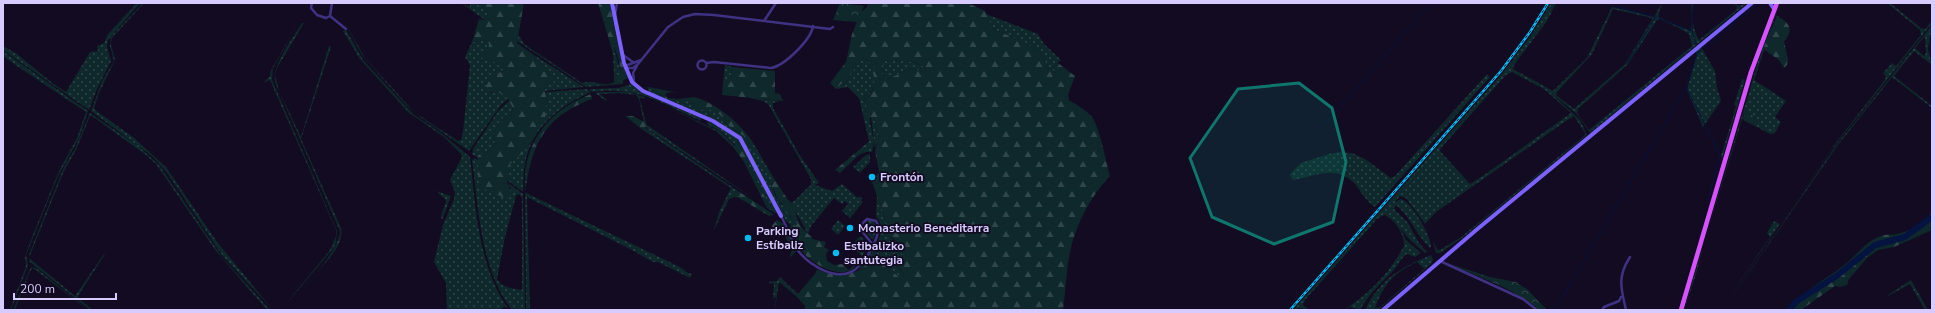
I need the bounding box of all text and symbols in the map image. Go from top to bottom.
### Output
place label: Frontón [880,169,924,185]
marker: Frontón [867,172,877,182]
place label: Monasterio Beneditarra [858,220,989,236]
place label: Parking Estíbaliz [756,223,804,253]
marker: Monasterio Beneditarra [845,223,855,233]
marker: Parking Estíbaliz [743,233,753,243]
place label: Estibalizko santutegia [844,238,904,268]
marker: Estibalizko santutegia [831,248,841,258]
scale bar [14,275,116,301]
text: 200 m [20,281,55,297]

